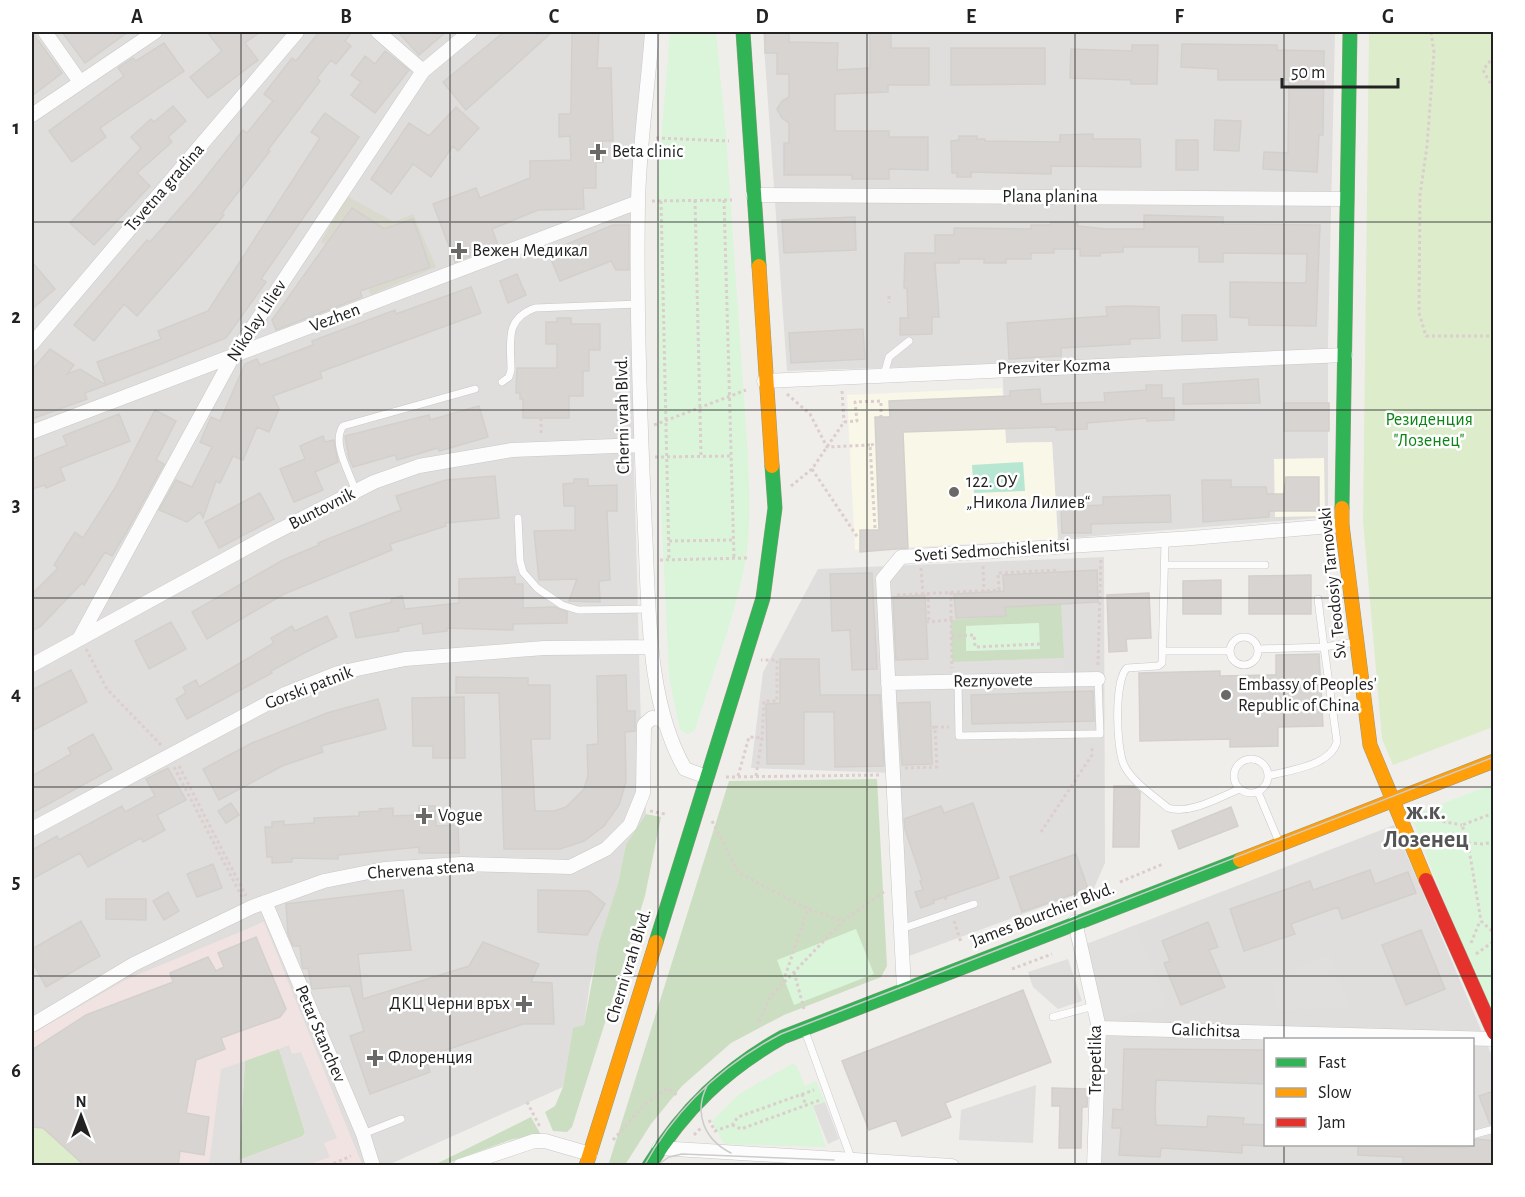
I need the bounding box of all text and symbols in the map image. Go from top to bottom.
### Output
text: A [131,7,143,27]
text: B [340,7,352,27]
text: C [549,7,560,27]
text: D [755,7,769,27]
text: E [966,7,976,27]
text: F [1174,7,1184,27]
text: G [1382,7,1394,27]
scale bar [1282,51,1398,89]
text: 50 m [1291,64,1325,82]
text: 1 [12,118,20,138]
street label: Tsvetna gradina [122,140,208,236]
marker: Beta clinic [589,143,607,161]
place label: Beta clinic [612,143,683,161]
street label: Plana planina [1002,188,1098,206]
marker: Вежен Медикал [450,242,468,260]
place label: Вежен Медикал [472,242,588,260]
street label: Nikolay Liliev [224,277,290,365]
street label: Vezhen [307,300,363,336]
text: 2 [11,307,21,327]
street label: Cherni vrah Blvd. [613,356,633,474]
street label: Prezviter Kozma [997,356,1111,378]
park label: Резиденция "Лозенец" [1385,411,1473,450]
place label: 122. ОУ „Никола Лилиев“ [966,473,1090,512]
street label: Buntovnik [286,484,359,533]
marker: 122. ОУ „Никола Лилиев“ [947,485,961,499]
text: 3 [12,495,20,515]
street label: Sv. Teodosiy Tarnovski [1316,506,1350,660]
street label: Sveti Sedmochislenitsi [913,537,1071,565]
street label: Gorski patnik [263,663,356,713]
street label: Reznyovete [953,671,1033,691]
place label: Embassy of Peoples' Republic of China [1238,676,1377,715]
text: 4 [11,684,21,704]
marker: Embassy of Peoples' Republic of China [1219,688,1233,702]
district label: ж.к. Лозенец [1383,800,1469,852]
marker: Vogue [415,807,433,825]
place label: Vogue [438,807,482,825]
street label: Chervena stena [367,857,475,883]
text: 5 [12,872,20,892]
street label: James Bourchier Blvd. [969,879,1117,951]
street label: Cherni vrah Blvd. [603,907,655,1025]
street label: Petar Stanchev [292,983,349,1085]
place label: ДКЦ Черни връх [389,995,510,1013]
marker: ДКЦ Черни връх [515,995,533,1013]
street label: Galichitsa [1171,1021,1241,1041]
street label: Trepetlika [1087,1025,1105,1095]
legend [1264,1038,1474,1146]
marker: Флоренция [366,1049,384,1067]
place label: Флоренция [388,1049,473,1067]
text: Fast [1318,1054,1346,1072]
text: 6 [11,1061,21,1081]
text: Slow [1318,1084,1351,1102]
north arrow [51,1086,111,1146]
text: N [75,1094,87,1110]
text: Jam [1318,1114,1346,1132]

